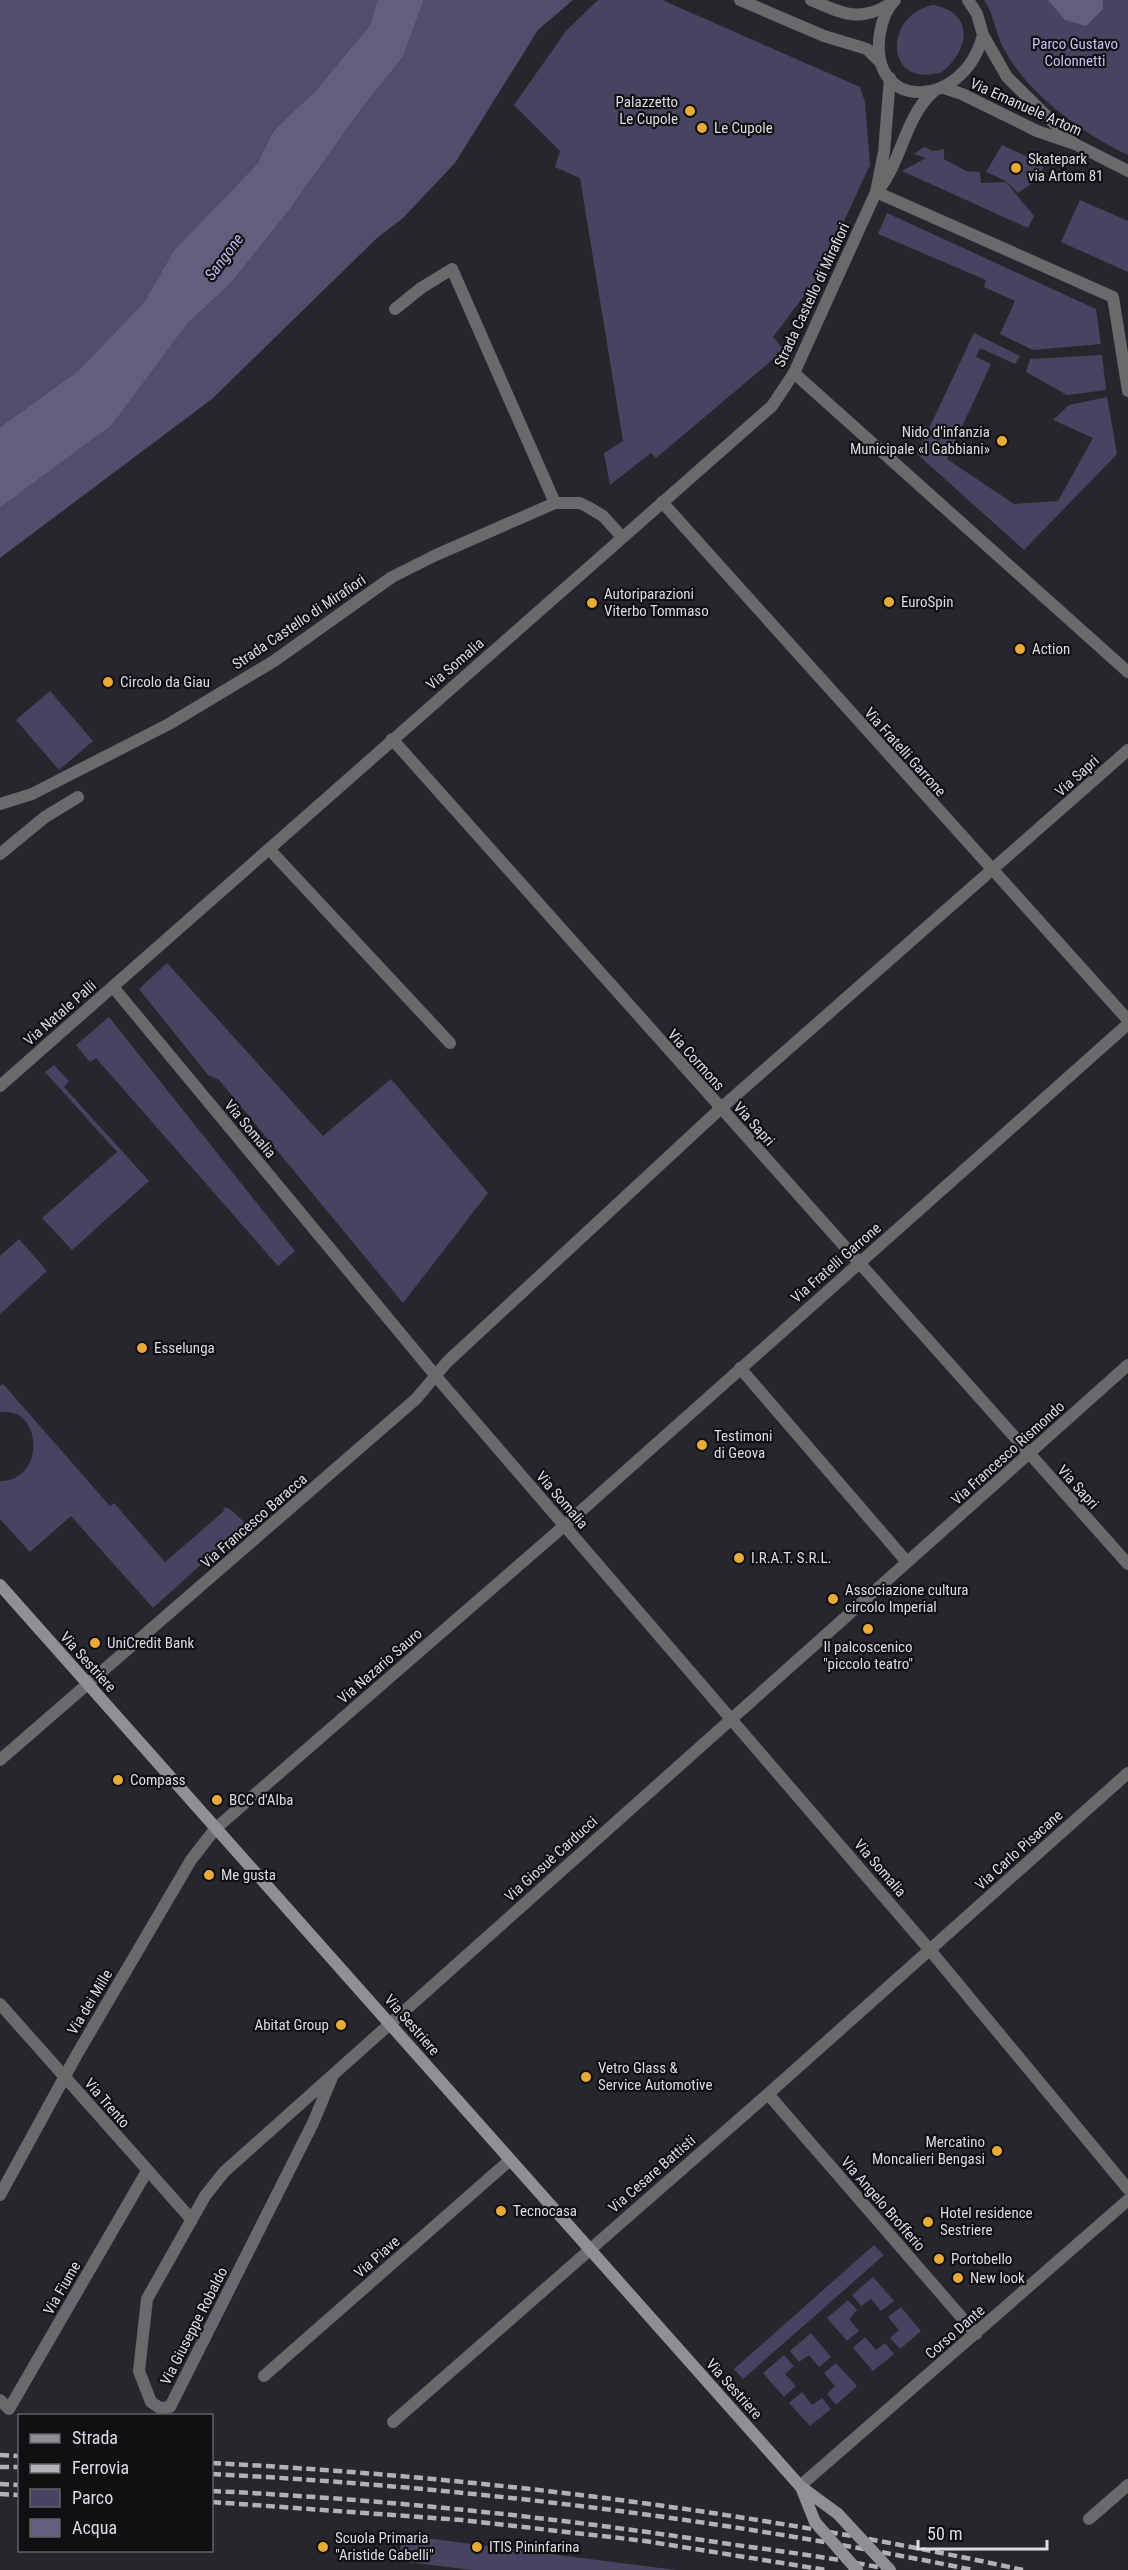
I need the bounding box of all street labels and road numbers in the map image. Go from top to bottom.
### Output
street label: Via Emanuele Artom [967,74,1085,140]
street label: Strada Castello di Mirafiori [771,220,853,370]
street label: Strada Castello di Mirafiori [229,571,369,673]
street label: Via Somalia [423,634,487,694]
street label: Via Fratelli Garrone [860,704,950,800]
street label: Via Sapri [1051,752,1103,800]
street label: Via Natale Palli [20,977,100,1049]
street label: Via Cormons [664,1026,728,1094]
street label: Via Somalia [220,1096,280,1162]
street label: Via Sapri [730,1098,778,1150]
street label: Via Fratelli Garrone [787,1219,885,1307]
street label: Via Francesco Rismondo [948,1397,1068,1509]
street label: Via Sapri [1054,1461,1102,1513]
street label: Via Somalia [532,1468,592,1532]
street label: Via Francesco Baracca [197,1470,311,1572]
street label: Via Nazario Sauro [334,1624,426,1708]
street label: Via Sestriere [56,1628,120,1696]
street label: Via Carlo Pisacane [972,1806,1066,1894]
street label: Via Giosuè Carducci [501,1812,601,1906]
street label: Via Somalia [850,1836,910,1900]
street label: Via dei Mille [64,1966,116,2038]
street label: Via Sestriere [381,1991,443,2059]
street label: Via Trento [81,2074,133,2132]
street label: Via Cesare Battisti [605,2131,699,2217]
street label: Via Angelo Brofferio [837,2153,929,2255]
street label: Via Piave [350,2232,404,2282]
street label: Via Fiume [40,2258,84,2318]
street label: Via Giuseppe Robaldo [157,2264,231,2388]
street label: Corso Dante [922,2301,988,2363]
street label: Via Sestriere [702,2355,766,2423]

